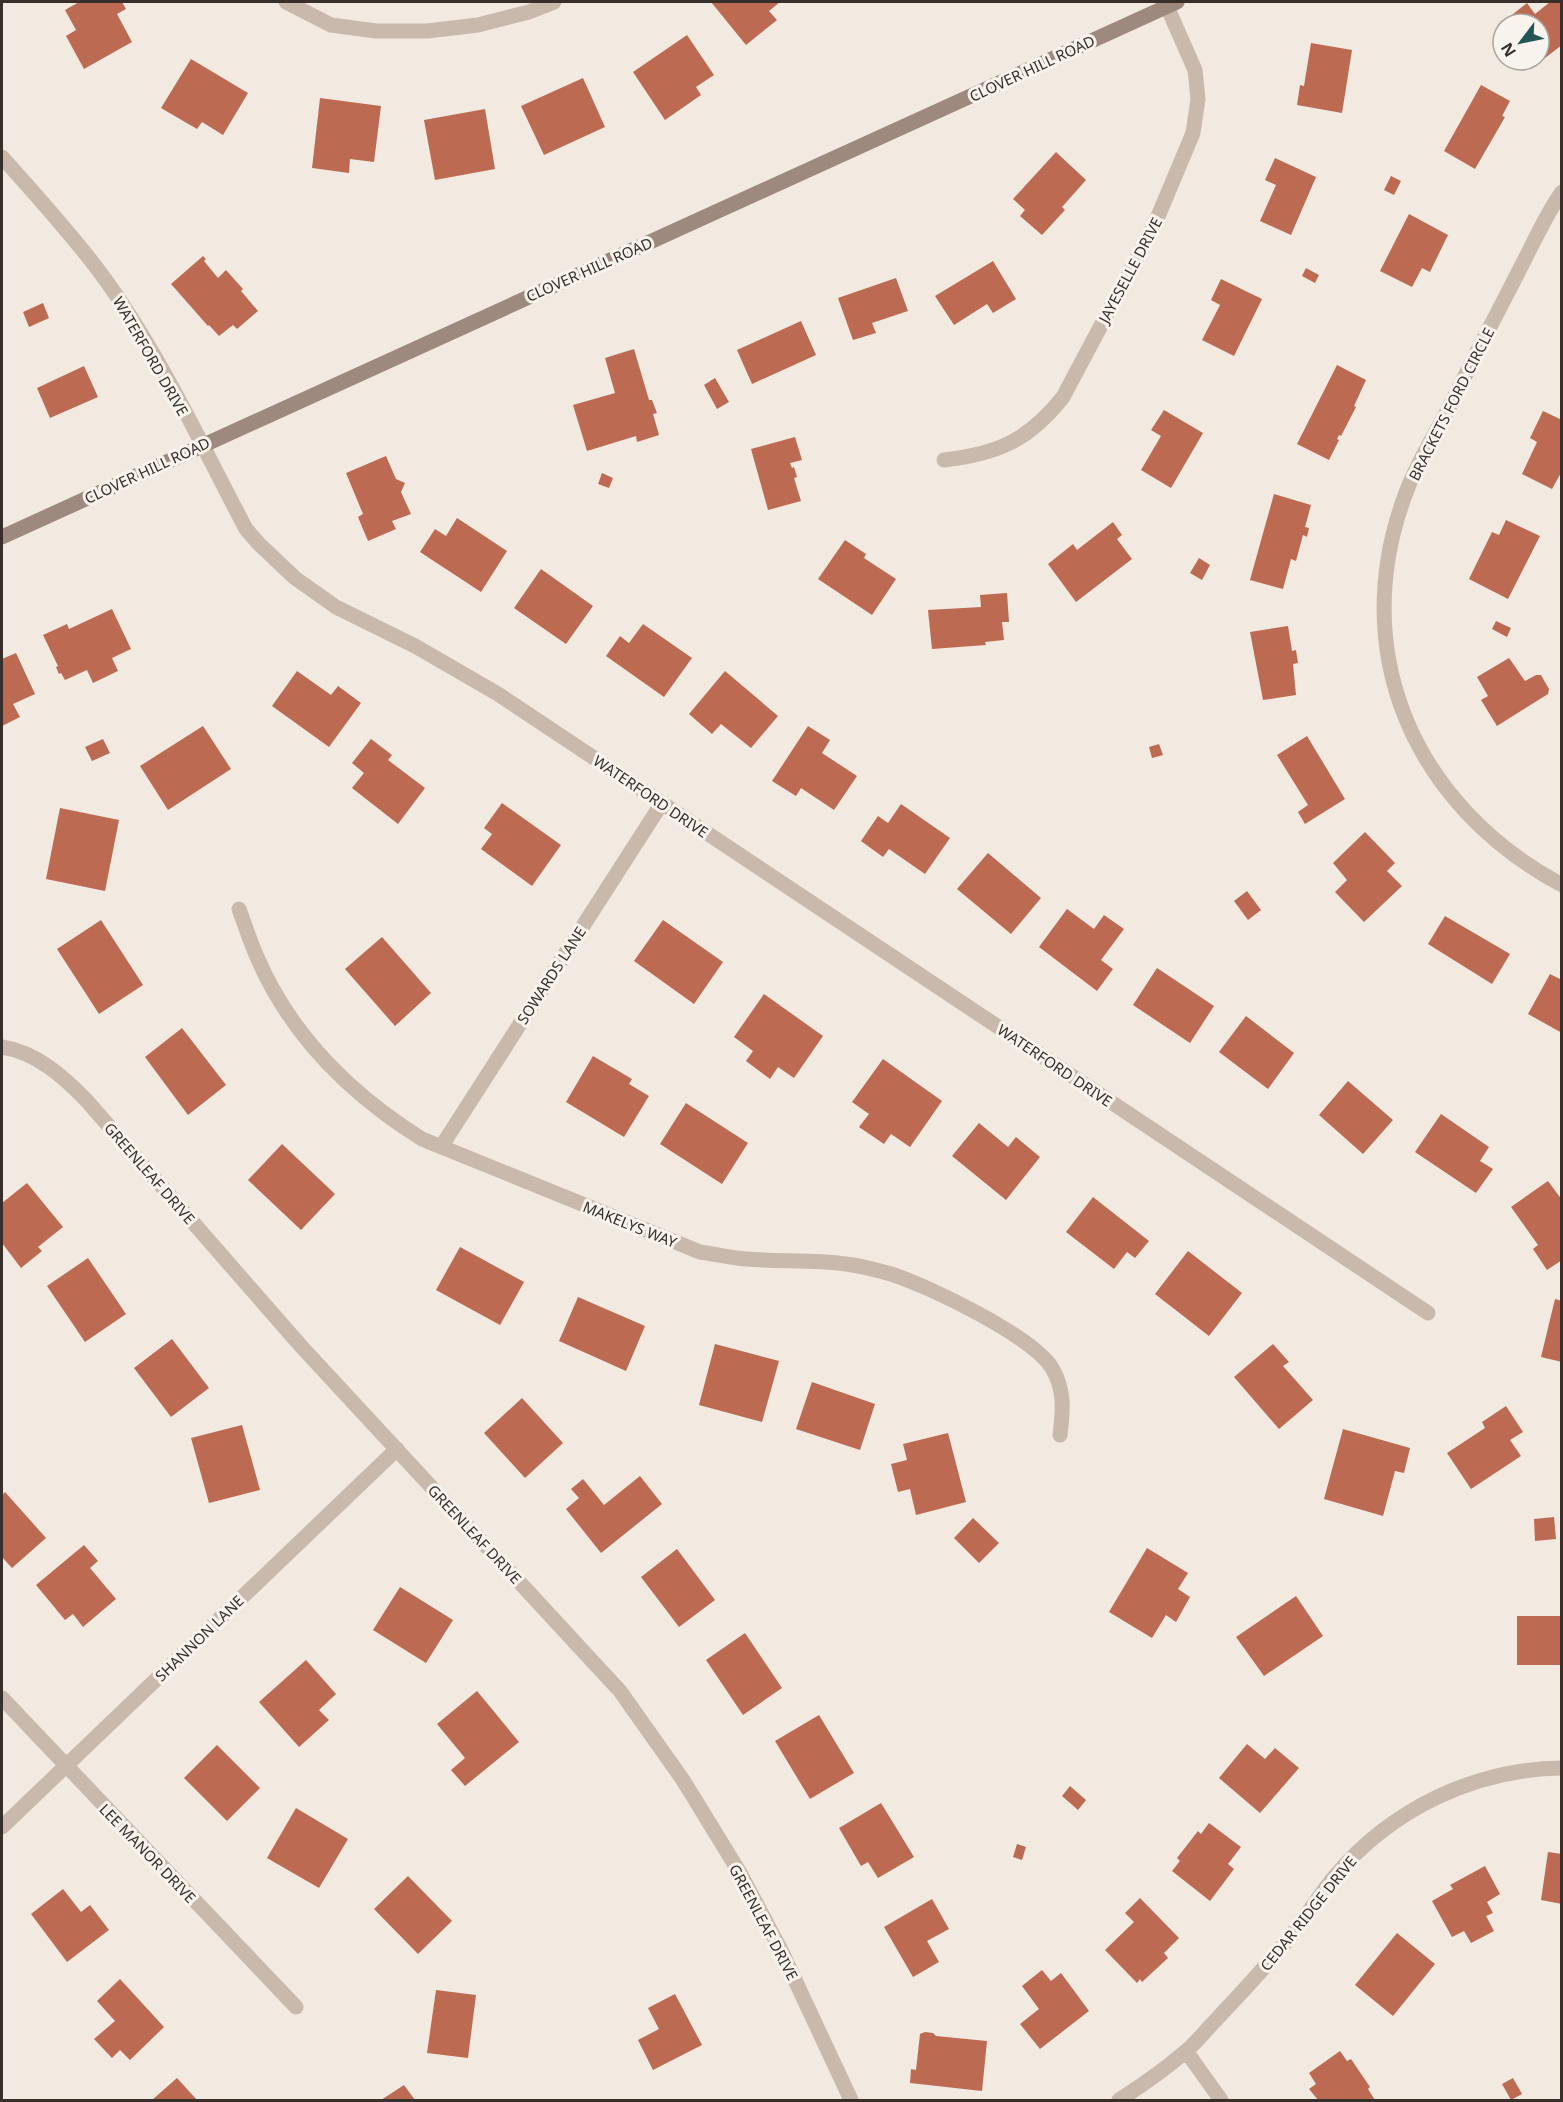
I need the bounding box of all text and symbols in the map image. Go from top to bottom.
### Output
north arrow [1491,12,1551,72]
street label: CLOVER HILL ROAD [966,30,1098,106]
text: N [1496,39,1521,61]
street label: JAYESELLE DRIVE [1093,214,1166,328]
street label: CLOVER HILL ROAD [523,232,655,306]
street label: WATERFORD DRIVE [109,293,193,419]
street label: BRACKETS FORD CIRCLE [1404,324,1498,484]
street label: CLOVER HILL ROAD [81,432,213,508]
street label: WATERFORD DRIVE [590,750,712,842]
street label: SOWARDS LANE [512,922,590,1028]
street label: WATERFORD DRIVE [994,1019,1116,1111]
street label: GREENLEAF DRIVE [100,1118,200,1228]
street label: MAKELYS WAY [580,1196,680,1252]
street label: GREENLEAF DRIVE [424,1480,526,1588]
street label: SHANNON LANE [150,1591,248,1685]
street label: LEE MANOR DRIVE [95,1799,201,1907]
street label: CEDAR RIDGE DRIVE [1255,1851,1361,1975]
street label: GREENLEAF DRIVE [725,1861,803,1983]

